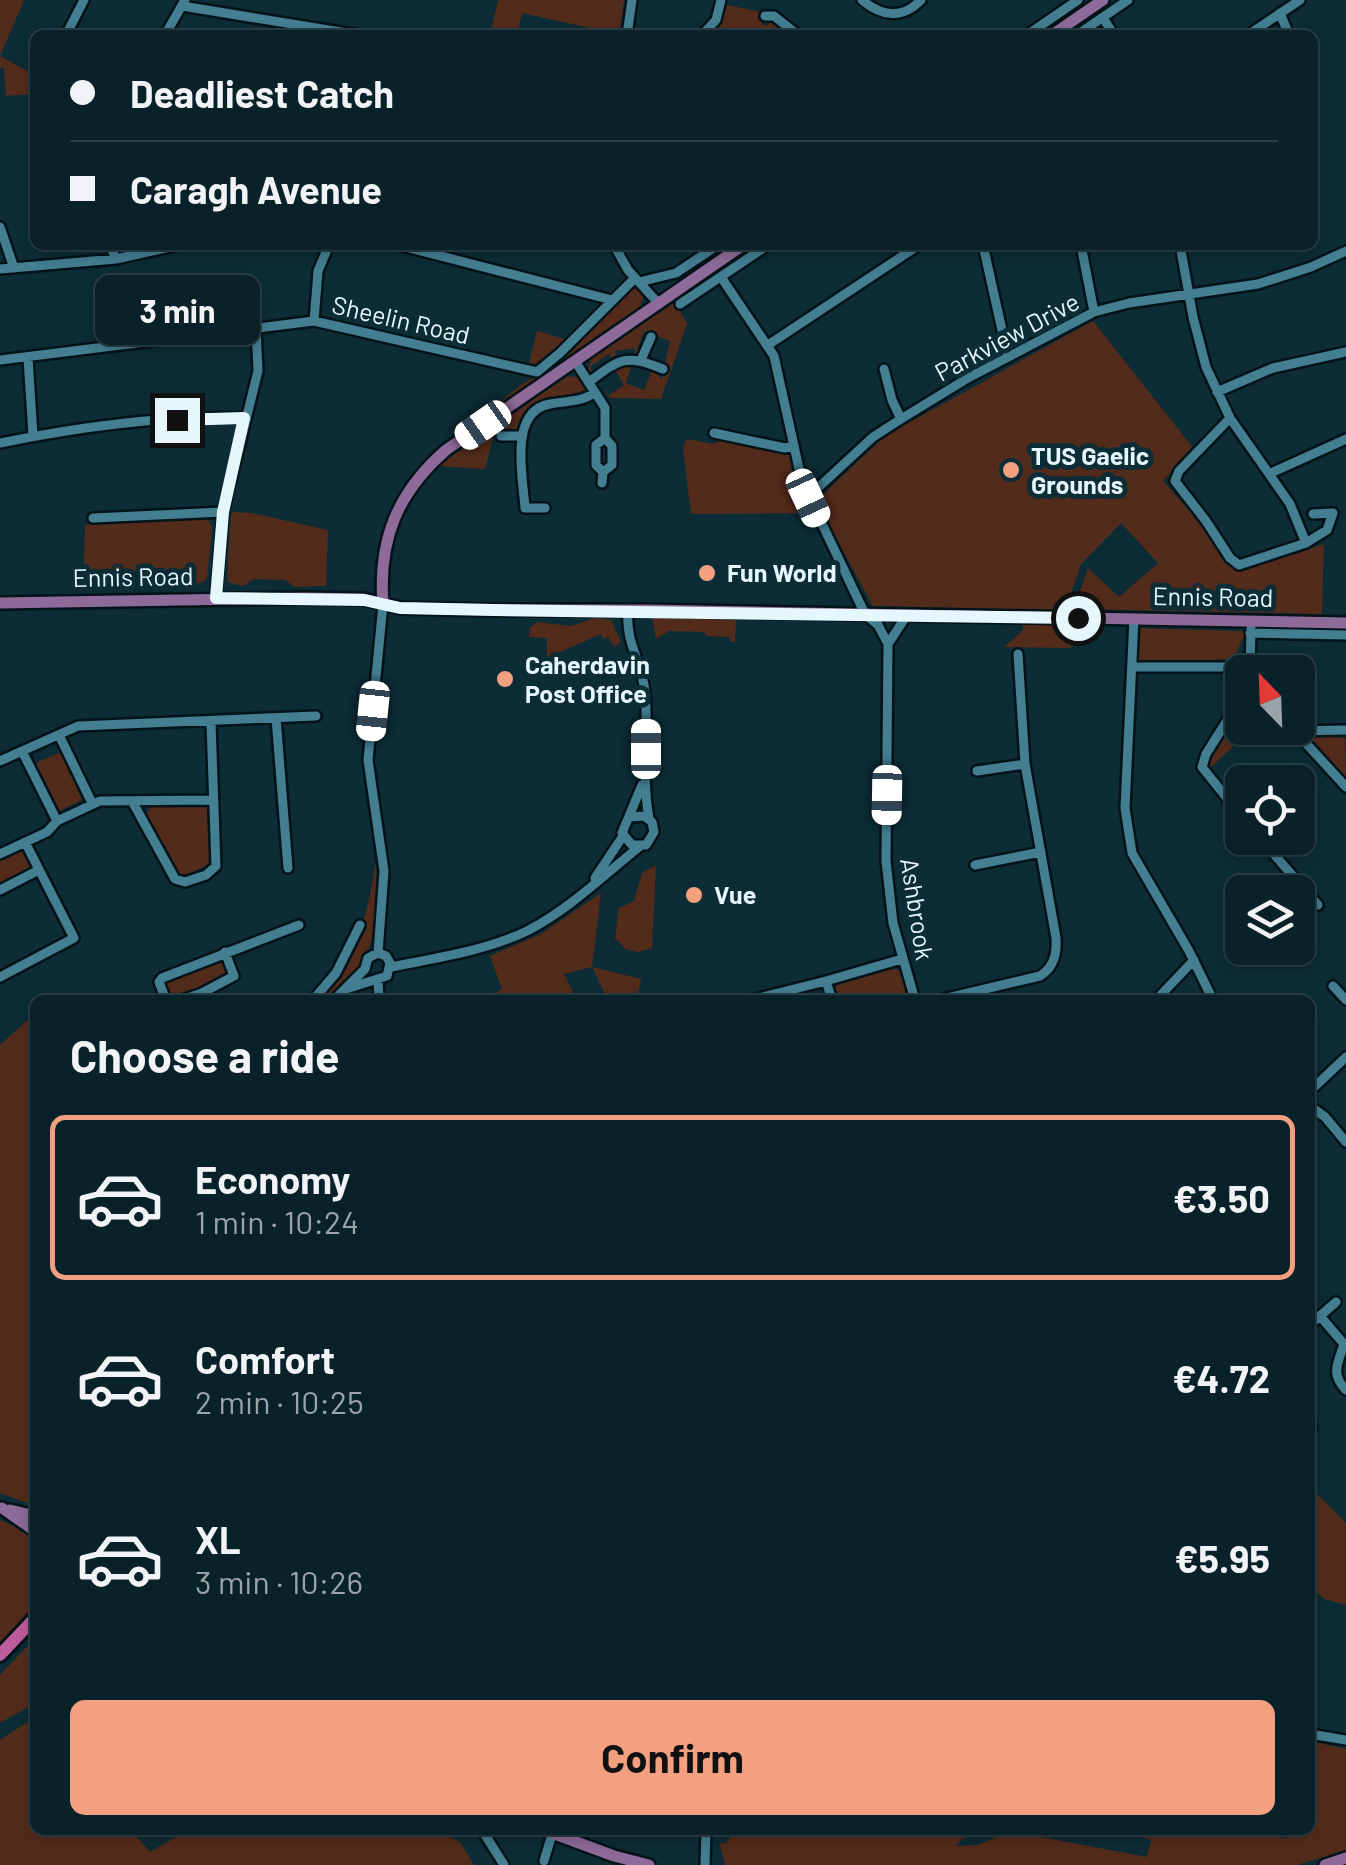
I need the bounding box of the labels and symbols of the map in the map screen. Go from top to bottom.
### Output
callout: 3 min [94,275,260,345]
street label: Parkview Drive [929,286,1084,387]
street label: Sheelin Road [329,289,473,349]
car [450,396,516,454]
route end [155,398,200,443]
place label: TUS Gaelic Grounds [1031,440,1149,499]
marker: TUS Gaelic Grounds [1000,459,1022,481]
car [782,464,834,532]
place label: Fun World [727,557,837,587]
street label: Ennis Road [72,560,194,592]
marker: Fun World [696,562,718,584]
street label: Ennis Road [1152,580,1274,612]
route start [1056,596,1101,641]
place label: Caherdavin Post Office [525,649,650,708]
north arrow [1225,655,1315,745]
marker: Caherdavin Post Office [494,668,516,690]
car [355,680,391,742]
car [631,719,661,779]
car [871,765,903,825]
street label: Ashbrook [895,856,941,962]
place label: Vue [714,879,756,909]
marker: Vue [683,884,705,906]

